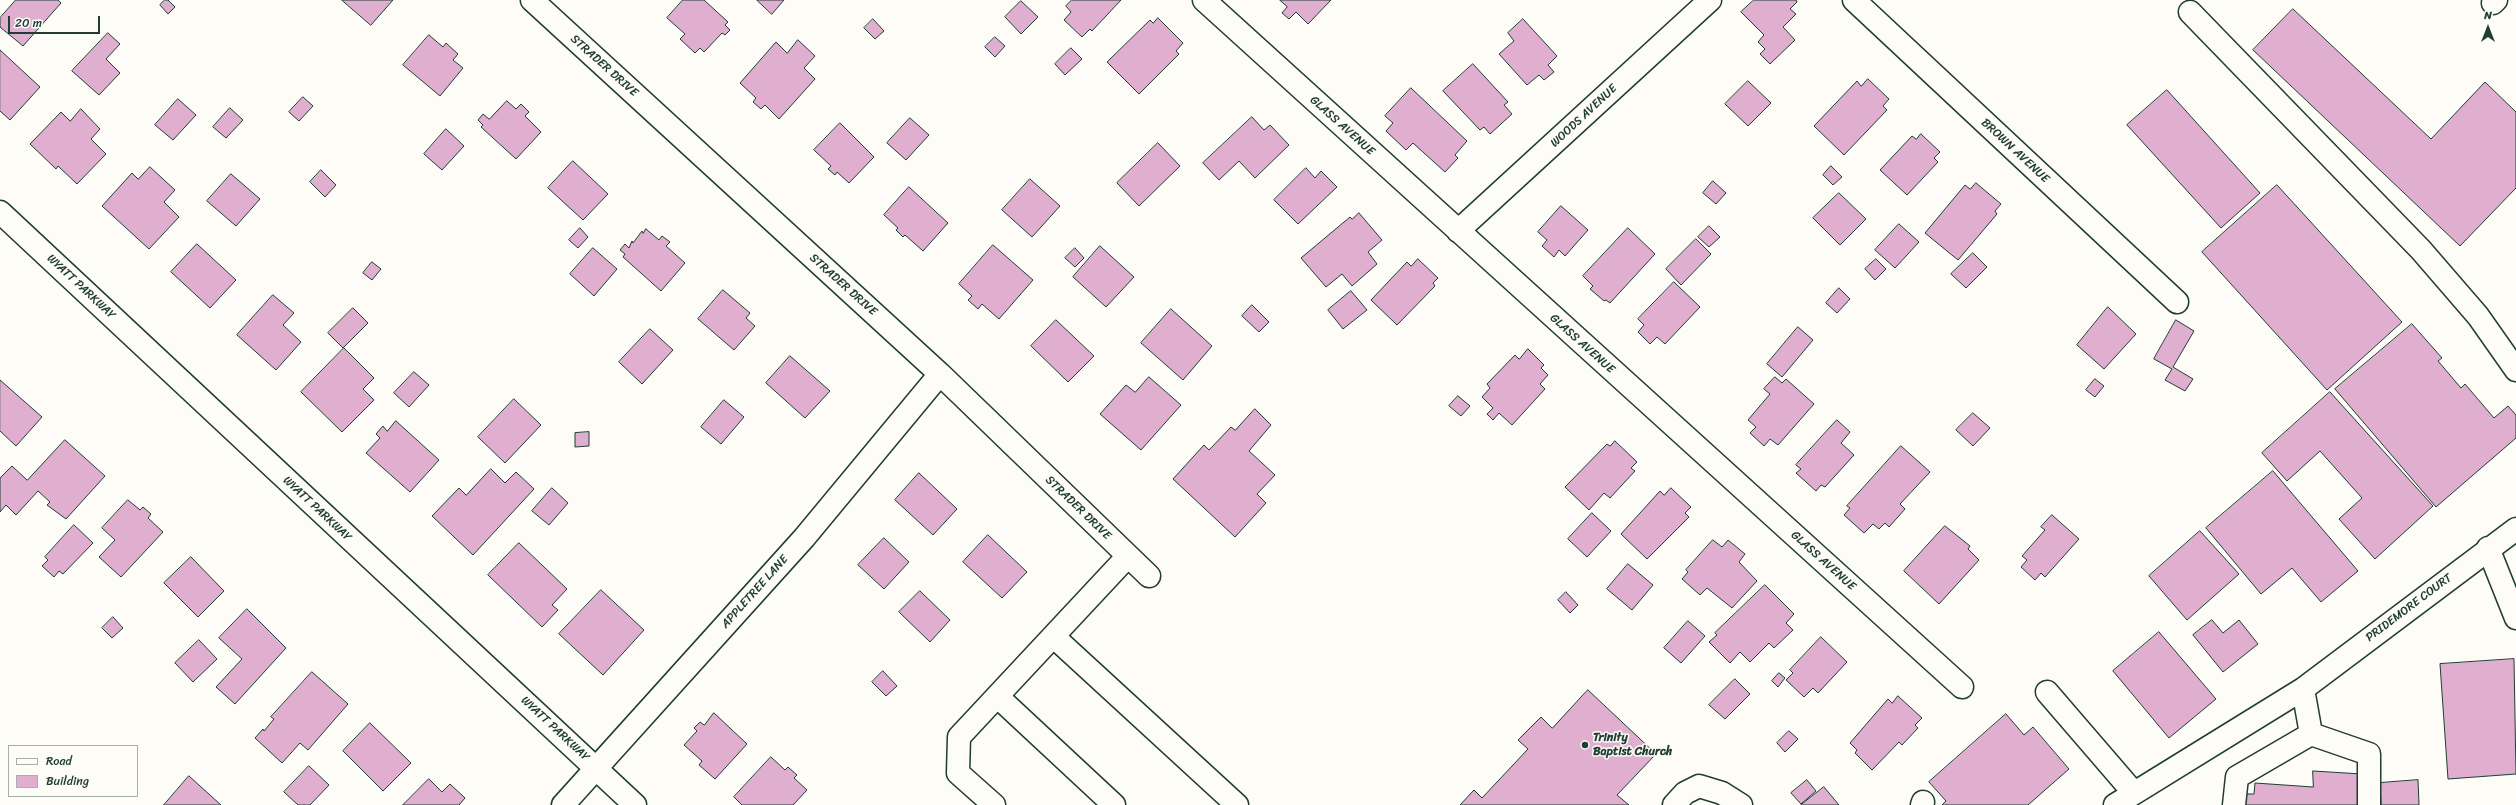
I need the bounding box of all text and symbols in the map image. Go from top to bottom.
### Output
text: N [2484,6,2492,25]
scale bar [10,8,102,34]
north arrow [2468,8,2508,48]
text: 20 m [15,12,42,34]
street label: STRADER DRIVE [567,32,641,100]
street label: WOODS AVENUE [1548,81,1620,151]
street label: GLASS AVENUE [1307,93,1377,159]
street label: BROWN AVENUE [1978,116,2052,186]
street label: WYATT PARKWAY [44,251,118,323]
street label: STRADER DRIVE [806,251,880,319]
street label: GLASS AVENUE [1547,311,1617,377]
street label: WYATT PARKWAY [280,473,354,545]
street label: STRADER DRIVE [1042,473,1114,543]
street label: GLASS AVENUE [1788,528,1858,594]
street label: APPLETREE LANE [718,553,792,631]
street label: PRIDEMORE COURT [2363,571,2455,645]
street label: WYATT PARKWAY [518,693,592,765]
place label: Trinity Baptist Church [1593,731,1672,759]
marker: Trinity Baptist Church [1580,740,1590,750]
legend [8,745,138,797]
text: Road [46,750,72,772]
text: Building [46,770,89,792]

